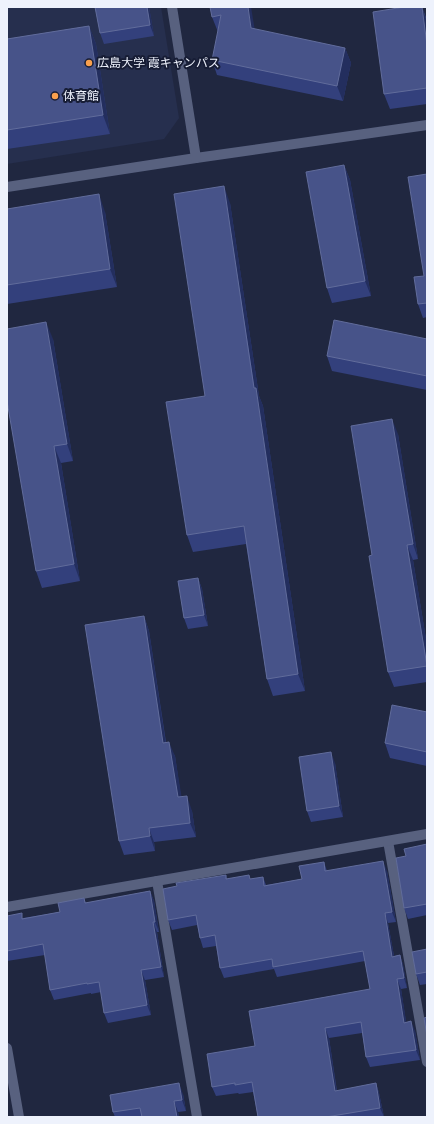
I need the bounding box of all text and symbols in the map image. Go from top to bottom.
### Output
place label: 広島大学 霞キャンパス [97,55,220,69]
marker: 広島大学 霞キャンパス [84,58,94,68]
place label: 体育館 [63,88,99,102]
marker: 体育館 [50,91,60,101]

